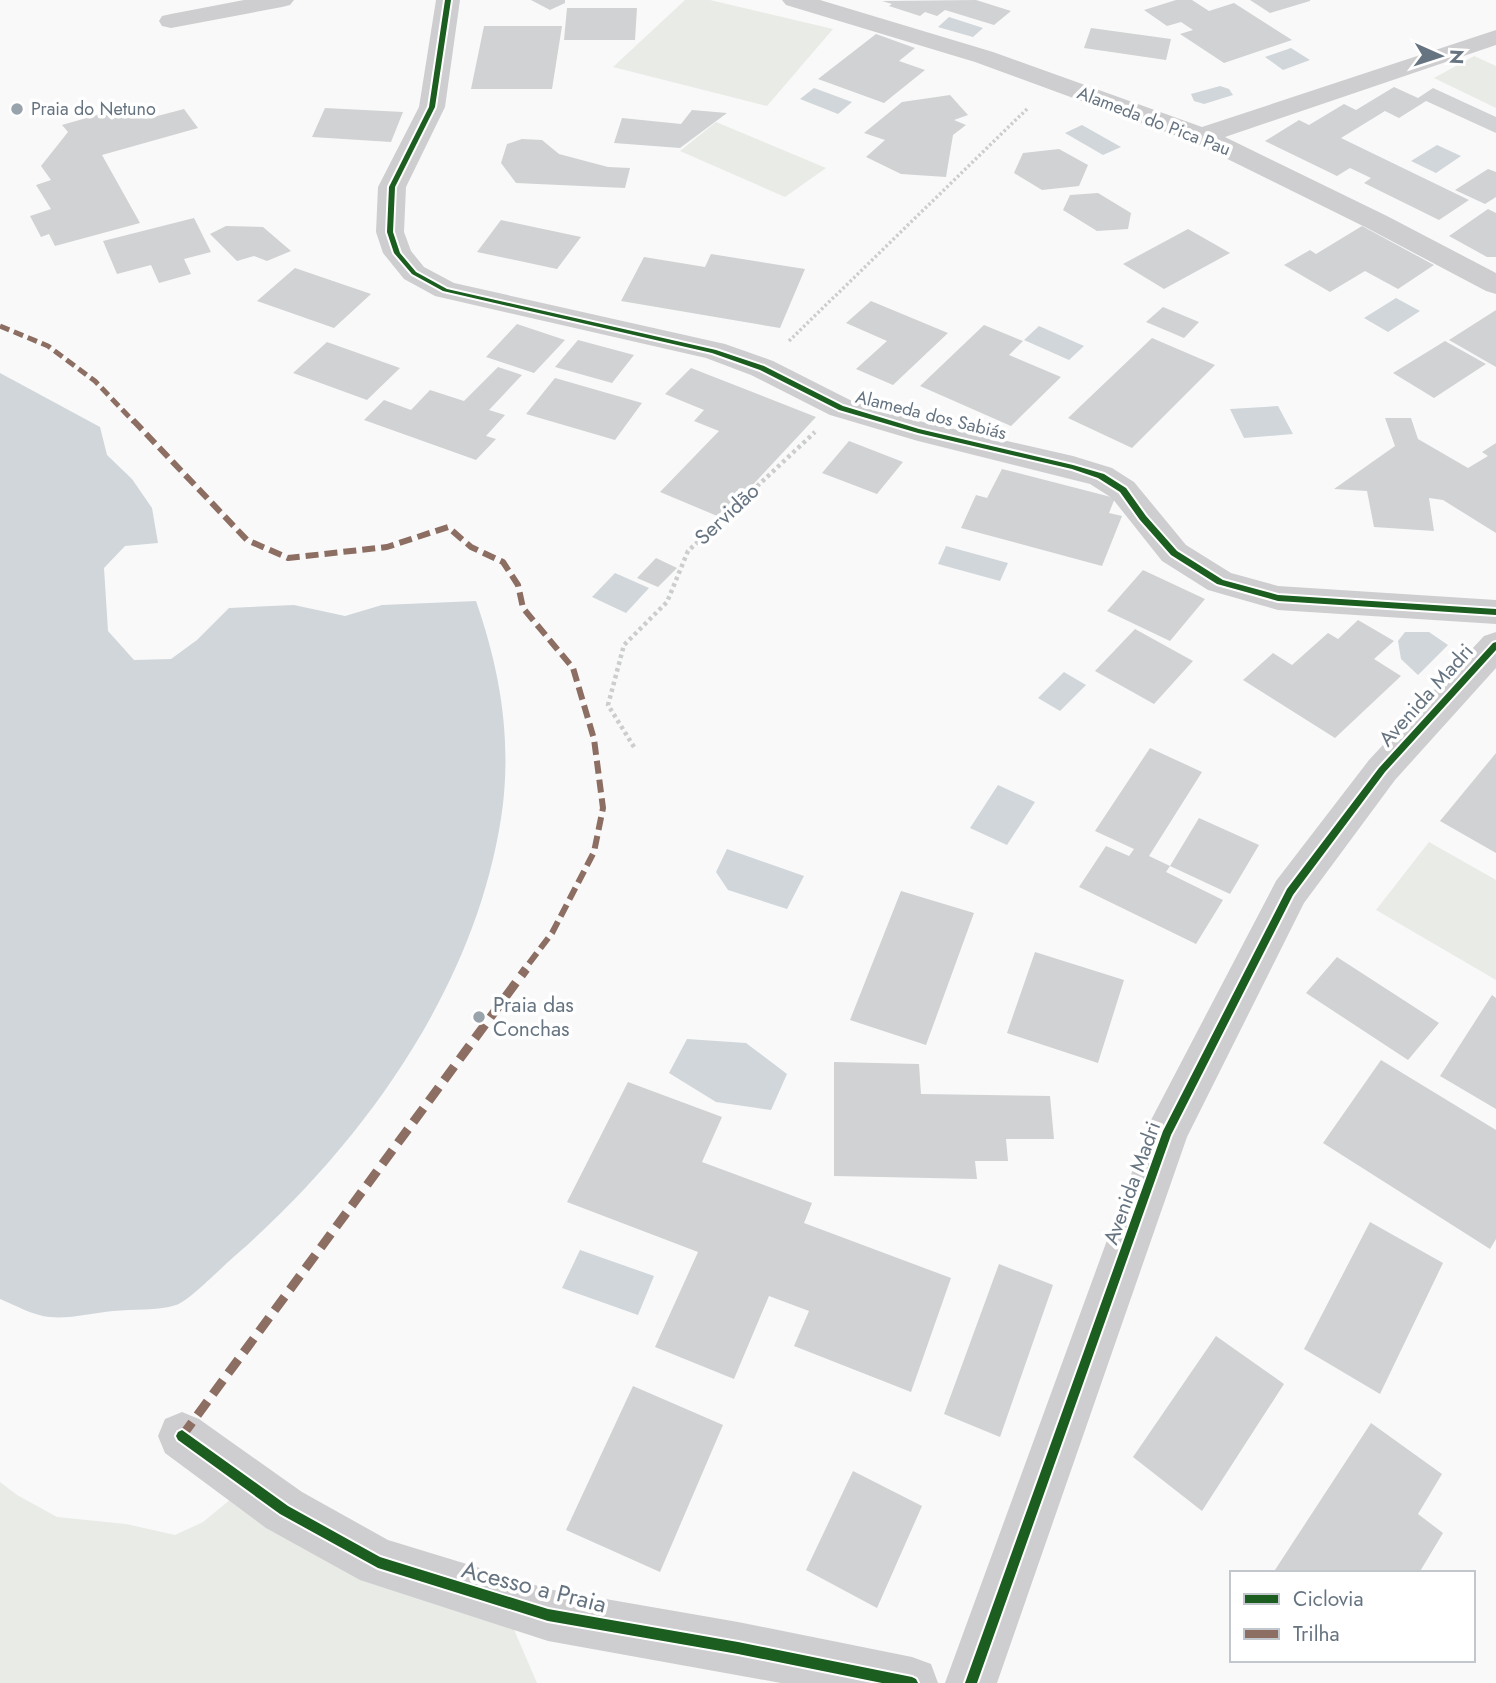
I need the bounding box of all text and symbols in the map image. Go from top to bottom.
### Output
north arrow [1405,21,1475,91]
text: N [1443,49,1470,65]
street label: Alameda do Pica Pau [1074,80,1234,162]
place label: Praia do Netuno [31,96,156,122]
marker: Praia do Netuno [9,101,25,117]
street label: Alameda dos Sabiás [853,384,1009,446]
street label: Servidão [688,476,766,552]
street label: Avenida Madri [1372,637,1480,753]
place label: Praia das Conchas [493,990,574,1044]
marker: Praia das Conchas [471,1009,487,1025]
street label: Avenida Madri [1096,1117,1168,1249]
street label: Acesso a Praia [458,1552,610,1621]
legend [1230,1571,1475,1662]
text: Ciclovia [1293,1584,1364,1614]
text: Trilha [1293,1619,1340,1649]

